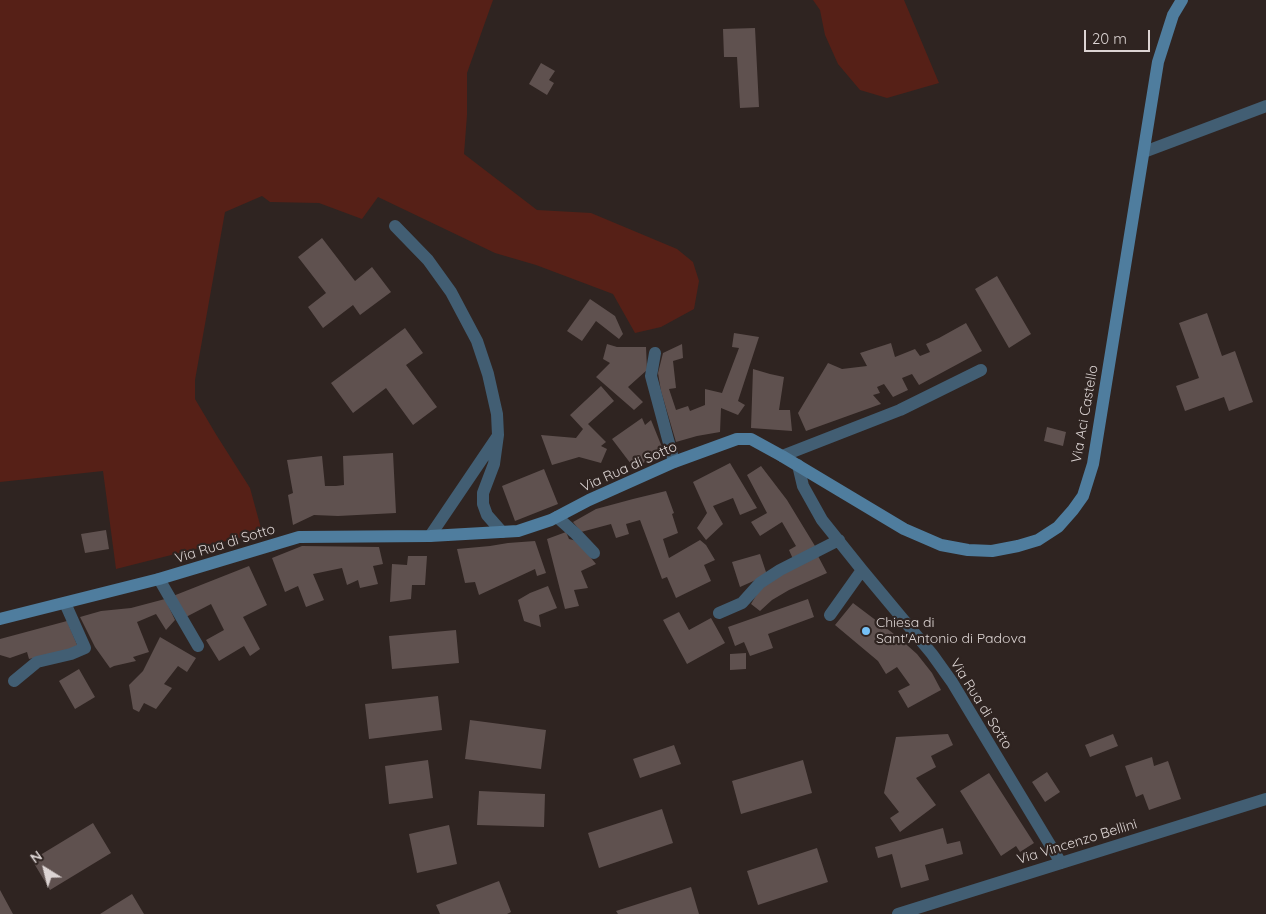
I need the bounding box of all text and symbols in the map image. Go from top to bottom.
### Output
scale bar [1086,20,1152,52]
text: 20 m [1092,29,1127,48]
street label: Via Aci Castello [1068,364,1102,464]
street label: Via Rua di Sotto [578,438,680,496]
street label: Via Rua di Sotto [173,521,277,567]
place label: Chiesa di Sant'Antonio di Padova [876,615,1026,648]
marker: Chiesa di Sant'Antonio di Padova [860,625,872,637]
street label: Via Rua di Sotto [946,656,1016,752]
street label: Via Vincenzo Bellini [1015,816,1139,868]
north arrow [20,844,70,894]
text: N [27,847,46,867]

